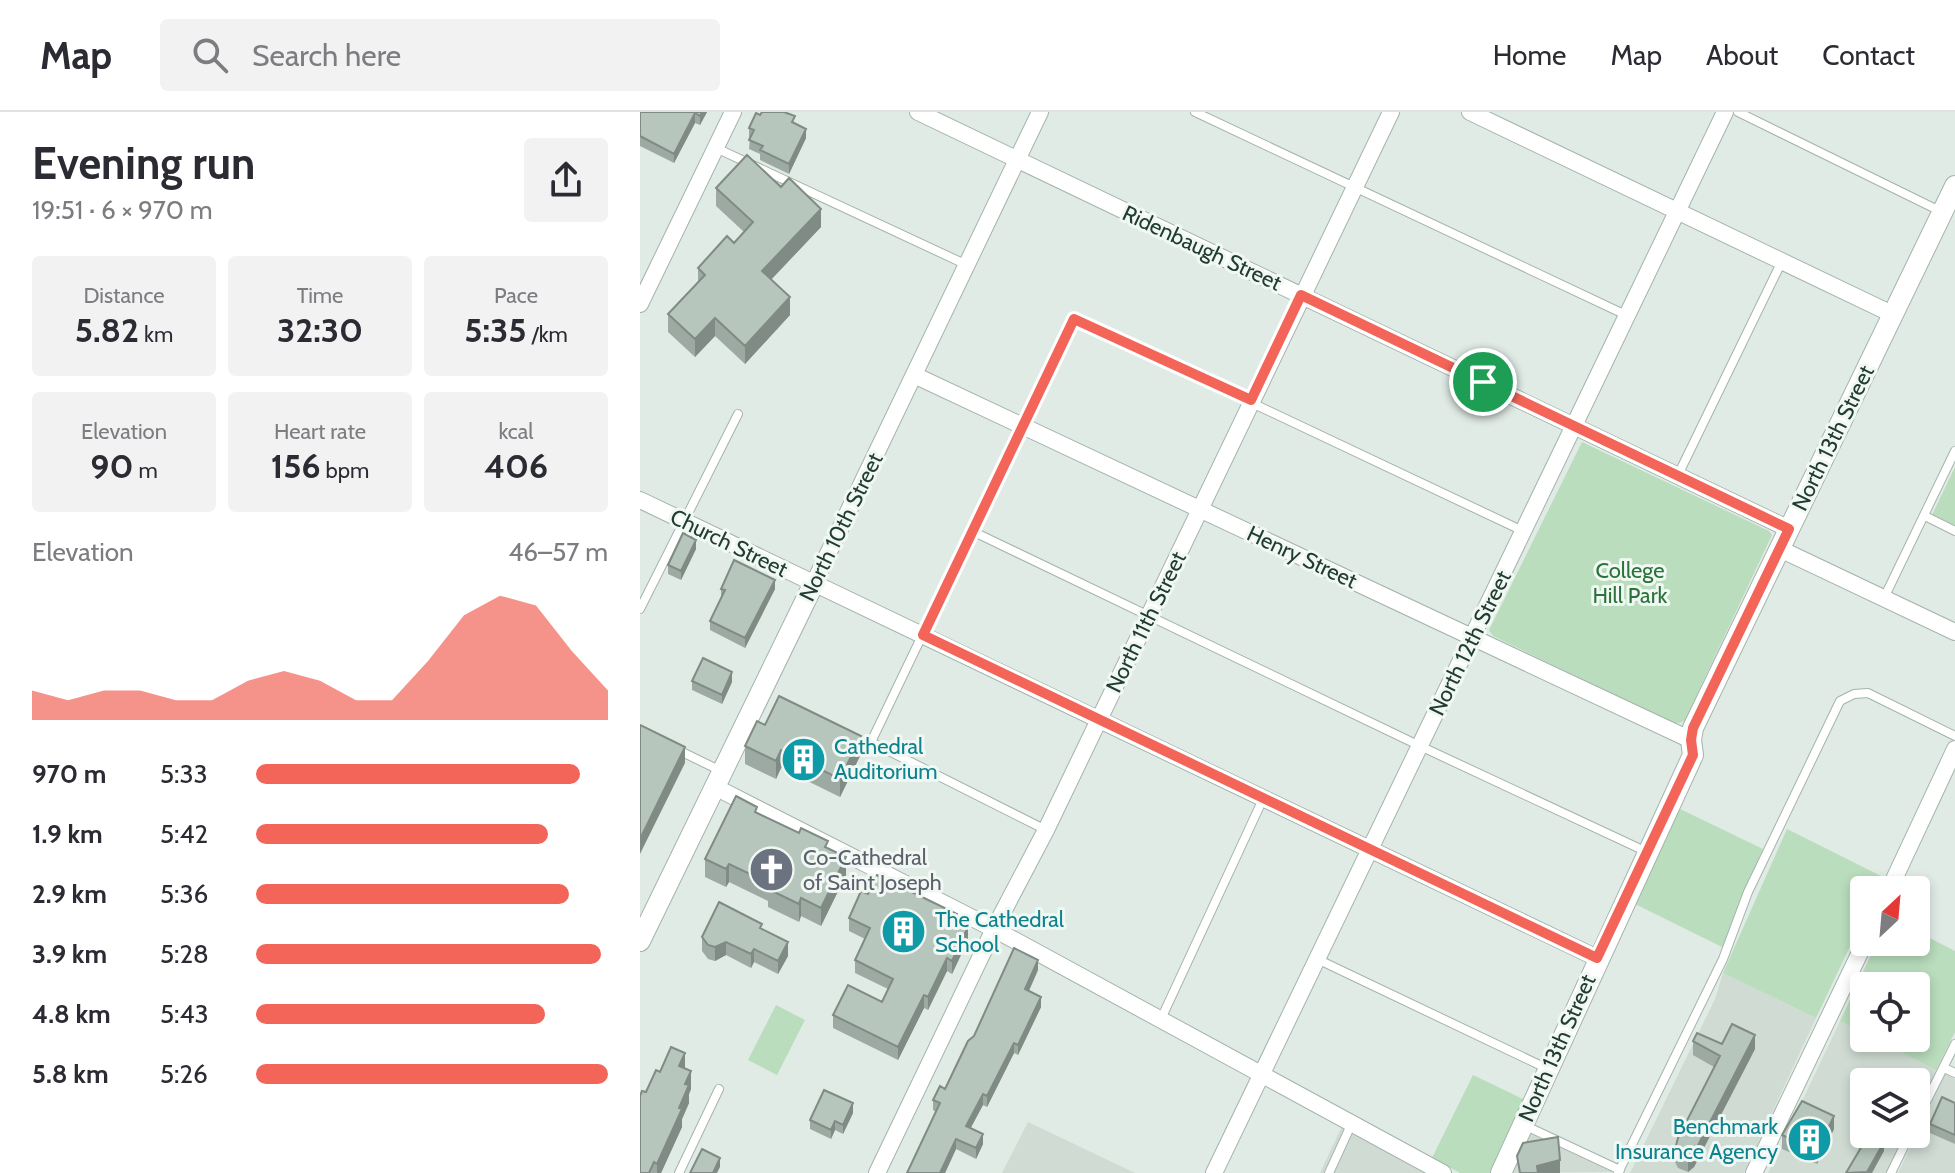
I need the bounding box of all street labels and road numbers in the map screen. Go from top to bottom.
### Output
street label: Ridenbaugh Street [1118,199,1286,297]
street label: North 13th Street [1786,360,1880,515]
street label: North 10th Street [793,448,889,606]
street label: Church Street [666,503,793,583]
street label: Henry Street [1243,520,1362,594]
street label: North 11th Street [1100,546,1192,697]
street label: North 12th Street [1423,566,1517,720]
street label: North 13th Street [1512,970,1602,1126]

